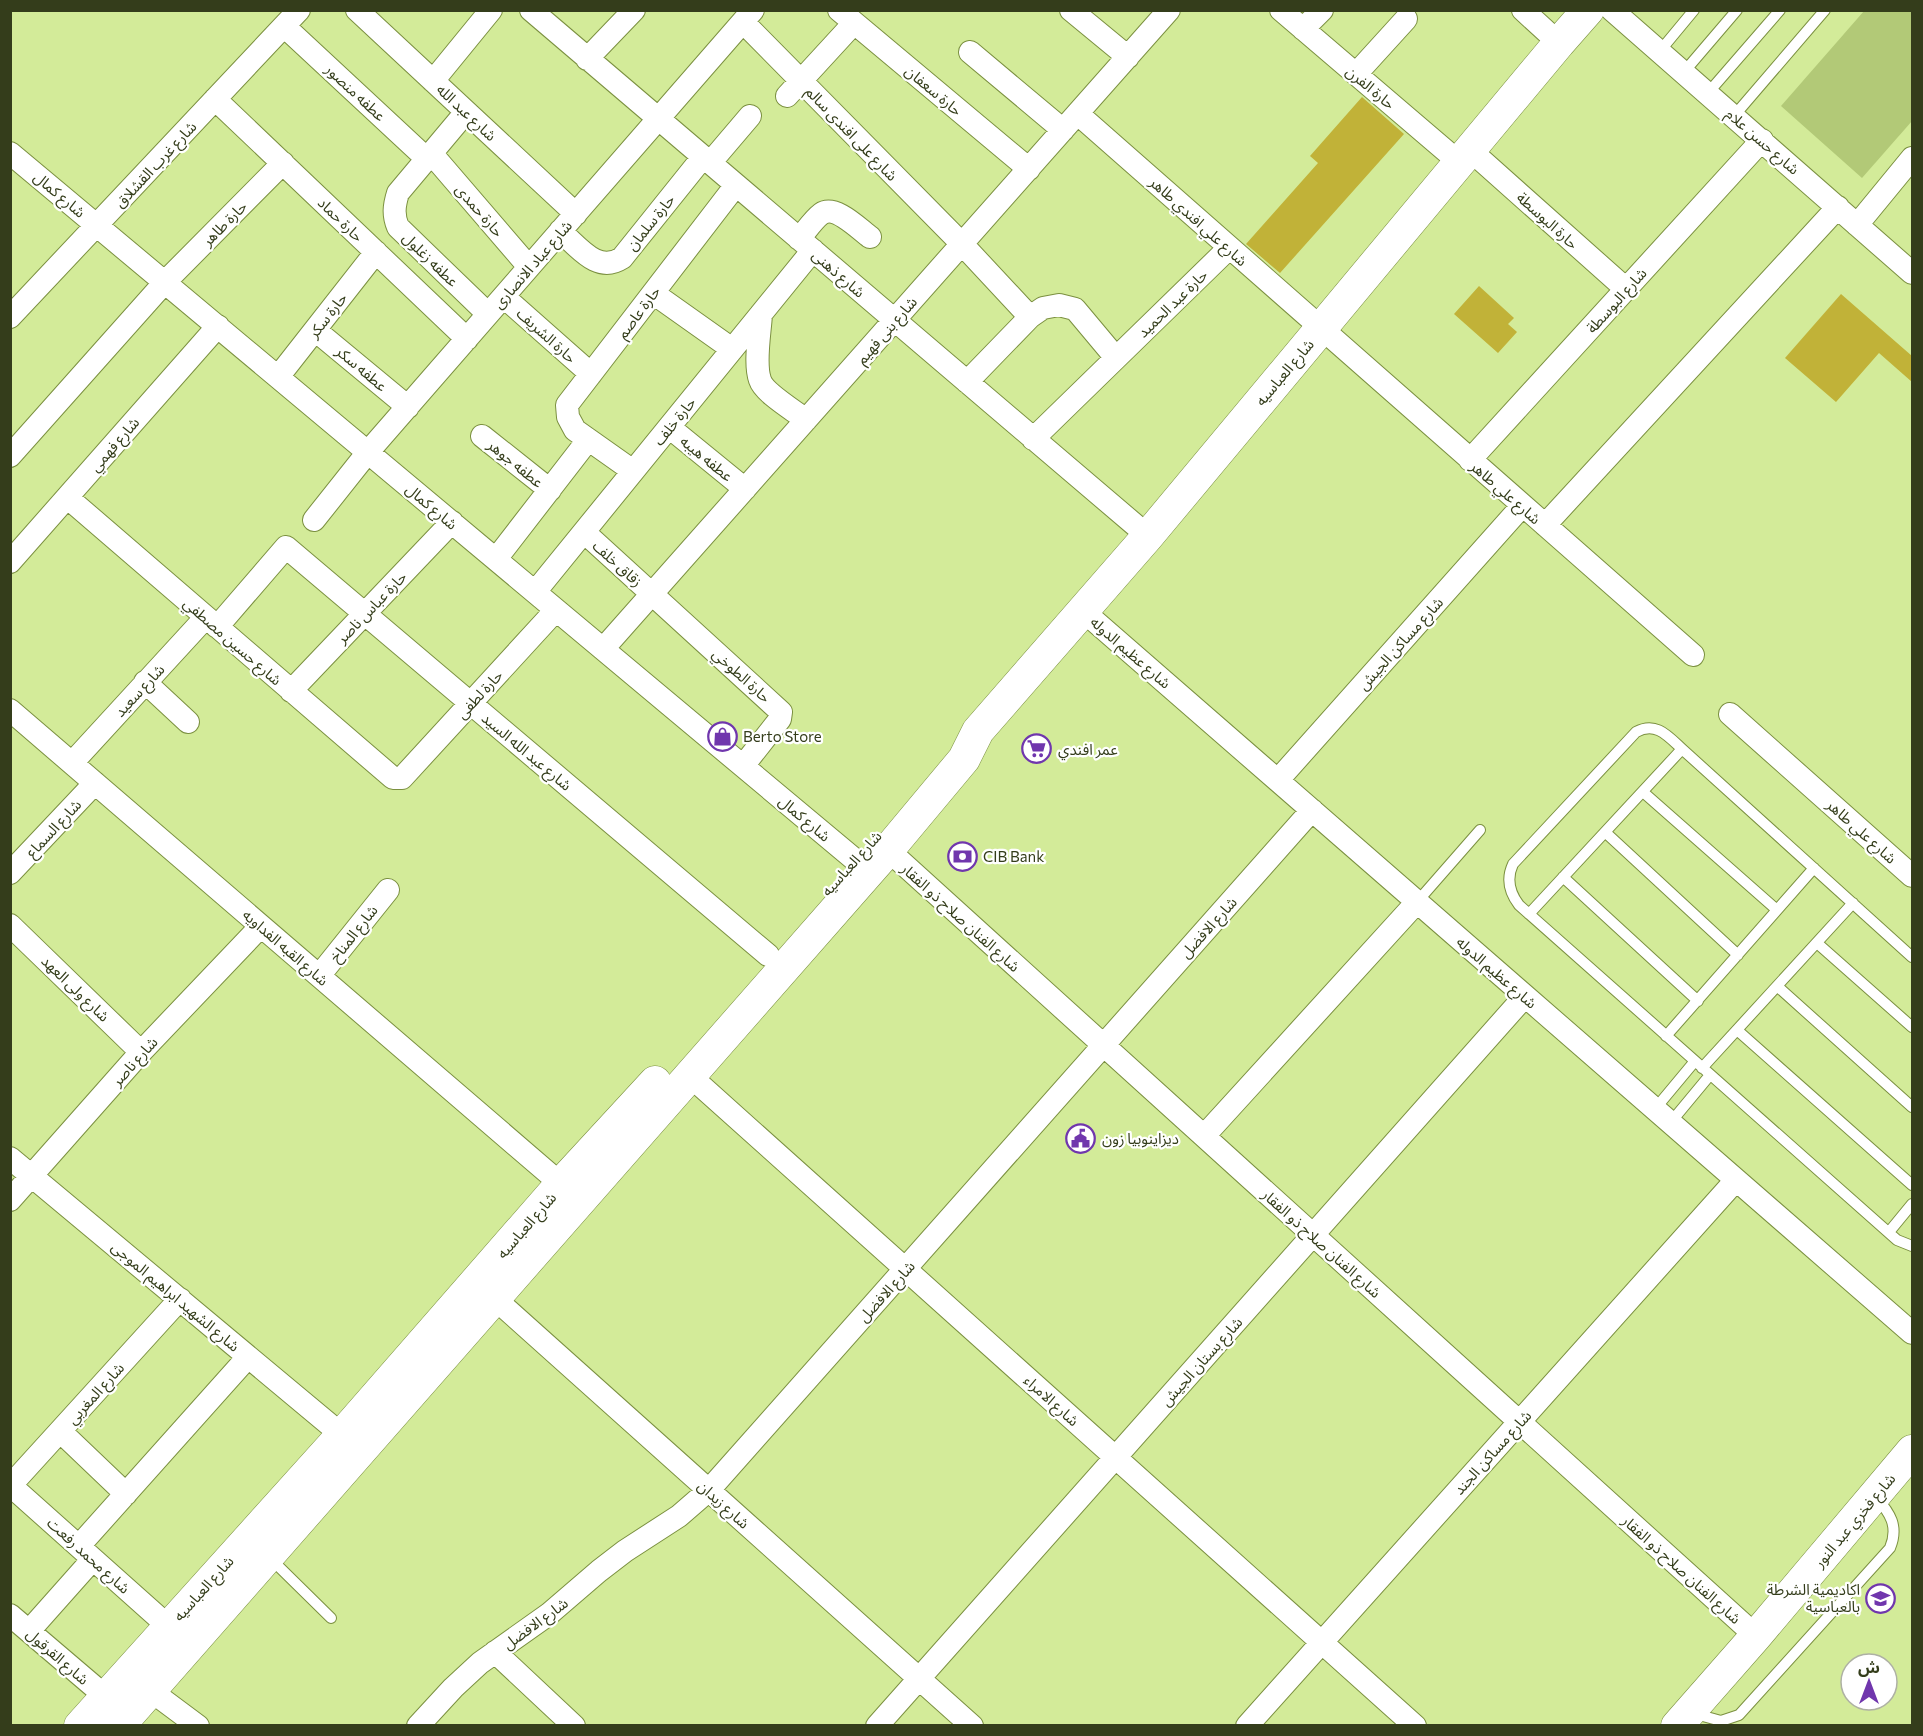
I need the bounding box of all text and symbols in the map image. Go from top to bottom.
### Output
street label: عطفه منصور [321,59,390,125]
street label: حارة سعفان [901,61,966,120]
street label: حارة الفرن [1342,61,1399,113]
street label: شارع عبد الله [431,80,501,147]
street label: شارع على افندى سالم [800,82,902,187]
street label: شارع حسن علام [1720,104,1804,181]
street label: شارع غرب القشلاق [110,117,203,214]
street label: شارع كمال [28,167,90,224]
street label: شارع علي افندي طاهر [1143,172,1252,273]
street label: حارة حمدى [451,180,508,241]
street label: حارة البوسطة [1513,188,1583,253]
street label: حارة سلمان [622,190,679,254]
street label: حارة حماد [314,193,368,246]
street label: حارة طاهر [197,197,251,251]
street label: شارع عباد الانصارى [489,216,578,314]
street label: عطفه زغلول [399,228,463,291]
street label: شارع ذهنى [806,245,869,304]
street label: شارع البوسطة [1582,264,1653,339]
street label: حارة عبد الحميد [1133,265,1211,341]
street label: حارة عاصم [612,282,666,344]
street label: حارة سكر [303,289,351,343]
street label: شارع بنى فهيم [852,292,923,370]
street label: حارة الشريف [513,304,581,367]
street label: شارع العباسيه [1251,335,1320,412]
street label: عطفه سكر [331,341,392,396]
street label: حارة خلف [649,393,700,449]
street label: شارع فهمي [86,413,146,477]
street label: عطفه هيبه [677,431,737,485]
street label: عطفه جوهر [483,435,548,492]
street label: شارع علي طاهر [1464,456,1545,531]
street label: شارع كمال [400,479,462,536]
street label: زقاق خلف [589,536,646,591]
street label: حارة عباس ناصر [332,567,411,648]
street label: شارع حسين مصطفي [178,593,286,692]
street label: شارع مساكن الجيش [1354,593,1450,696]
street label: شارع عظيم الدوله [1085,612,1175,695]
street label: حارة الطوخي [707,644,775,709]
street label: شارع سعيد [110,660,171,723]
street label: حارة لطفى [452,666,507,723]
street label: شارع عبد الله السيد [476,708,576,797]
shop icon: Berto Store [706,720,738,752]
place label: Berto Store [743,727,822,745]
supermarket icon: عمر افندي [1021,733,1053,765]
place label: عمر افندي [1058,740,1118,761]
street label: شارع كمال [773,791,835,848]
street label: شارع علي طاهر [1820,794,1901,870]
street label: شارع السماع [22,795,88,864]
street label: شارع العباسيه [817,827,888,902]
bank icon: CIB Bank [946,840,978,872]
place label: CIB Bank [983,847,1044,865]
street label: شارع الفنان صلاح ذو الفقار [894,858,1024,978]
street label: شارع الافضل [1176,892,1243,964]
street label: شارع المناخ [325,901,384,968]
street label: شارع القبه الفداويه [237,905,333,992]
street label: شارع عظيم الدوله [1451,932,1541,1015]
street label: شارع ولى العهد [35,951,114,1028]
street label: شارع ناصر [107,1033,164,1093]
public building icon: ديزاينوبيا زون [1065,1122,1097,1154]
place label: ديزاينوبيا زون [1102,1129,1179,1148]
street label: شارع الفنان صلاح ذو الفقار [1255,1184,1385,1304]
street label: شارع العباسيه [492,1188,563,1264]
street label: شارع الشهيد ابراهيم الموجى [106,1237,244,1358]
street label: شارع الافضل [854,1256,921,1328]
street label: شارع بستان الجيش [1156,1313,1249,1412]
street label: شارع المغربي [63,1358,130,1430]
street label: شارع الامراء [1018,1371,1083,1432]
street label: شارع مساكن الجند [1449,1406,1538,1501]
street label: شارع فخري عبد النور [1809,1469,1902,1574]
street label: شارع زيدان [692,1476,754,1535]
street label: شارع الفنان صلاح ذو الفقار [1615,1510,1745,1630]
street label: شارع محمد رفعت [41,1513,134,1600]
street label: شارع العباسيه [169,1552,240,1627]
place label: اكاديمية الشرطة بالعباسية [1767,1580,1860,1615]
school or university icon: اكاديمية الشرطة بالعباسية [1865,1582,1897,1614]
street label: شارع الافضل [499,1593,574,1656]
street label: شارع القرقول [21,1624,93,1691]
north arrow [1839,1652,1899,1712]
text: ش [1858,1657,1880,1677]

